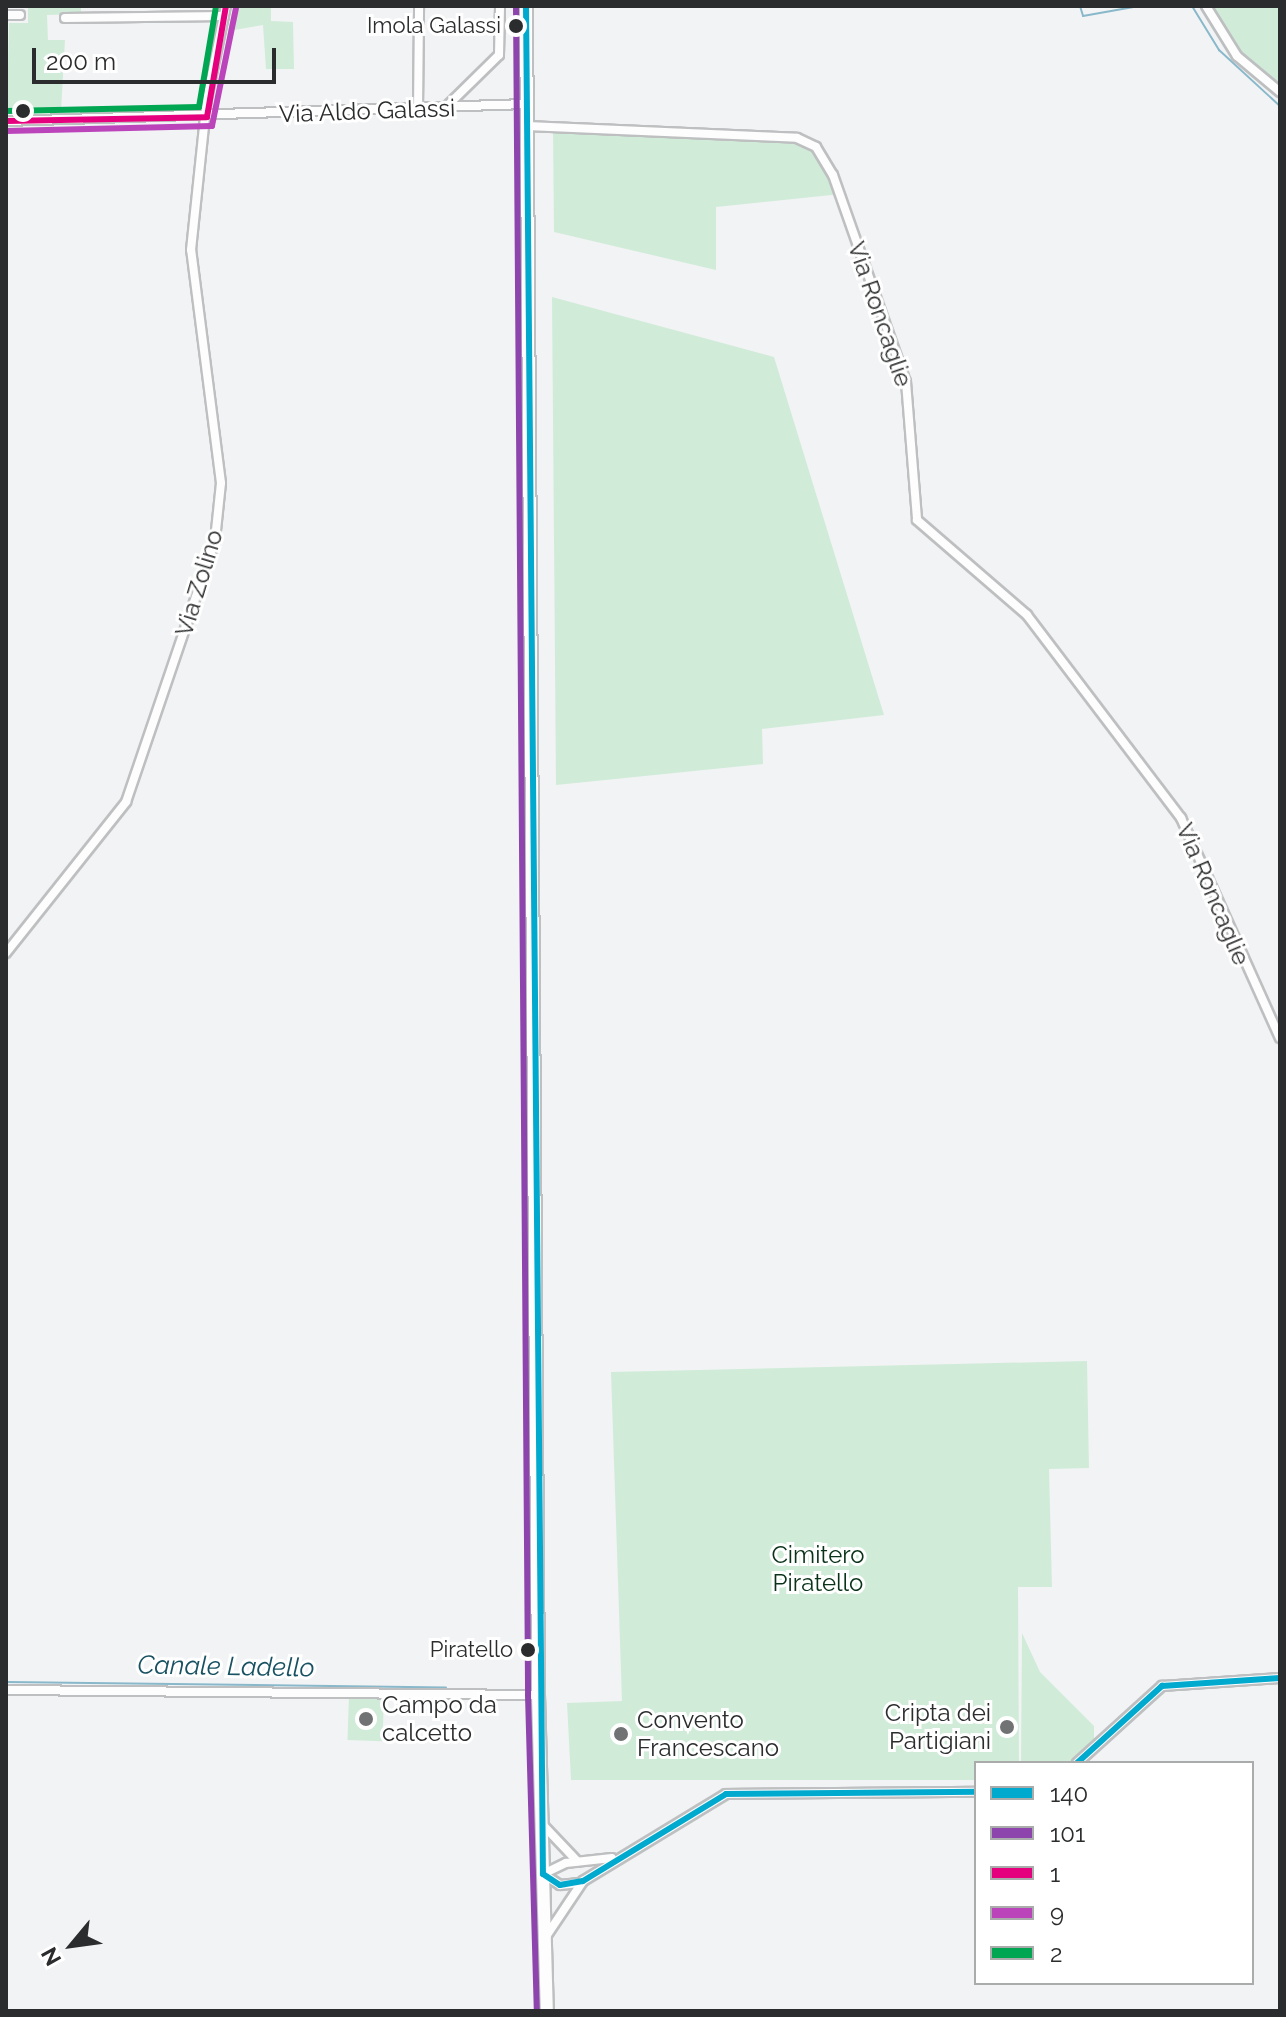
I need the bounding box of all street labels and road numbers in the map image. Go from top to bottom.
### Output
street label: Via Aldo Galassi [278,94,456,128]
street label: Via Roncaglie [842,238,918,390]
street label: Via Zolino [169,526,229,640]
street label: Via Roncaglie [1170,819,1256,969]

